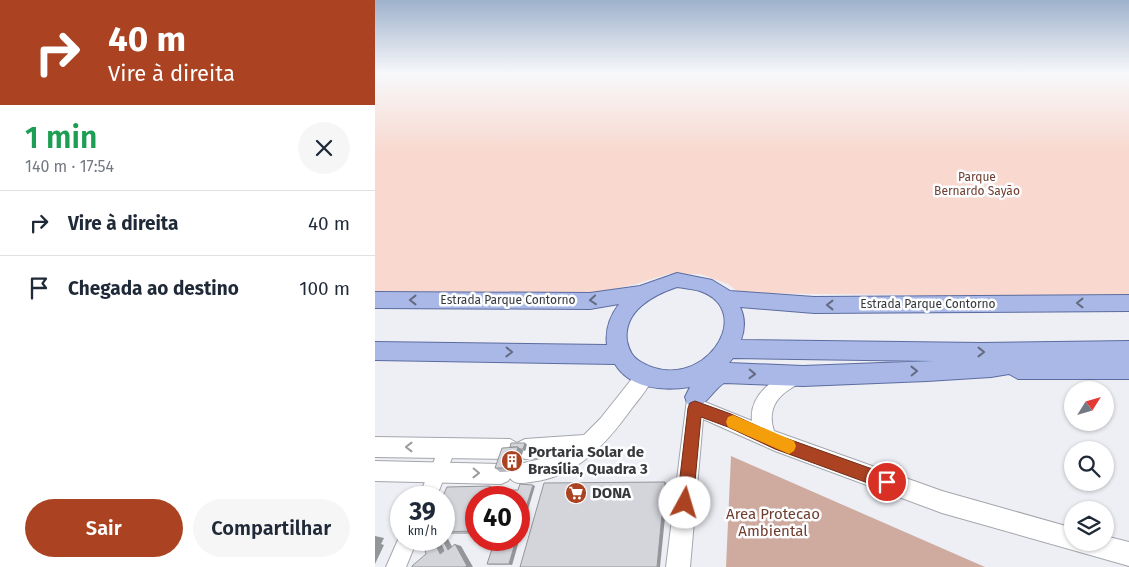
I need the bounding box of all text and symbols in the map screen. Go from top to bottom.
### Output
text: 40 m [108,18,186,60]
icon: right [25,20,90,85]
text: Vire à direita [108,60,235,87]
text: 1 min [25,120,97,156]
button: close [298,122,350,174]
text: 140 m · 17:54 [25,157,114,176]
park label: Parque Bernardo Sayão [934,170,1020,198]
icon: right [25,209,53,237]
text: Vire à direita [68,212,178,235]
text: 40 m [308,212,350,235]
icon: arrive [25,274,53,302]
text: Chegada ao destino [68,277,239,300]
text: 100 m [299,277,350,300]
street label: Estrada Parque Contorno [440,293,576,307]
one-way arrow [588,294,596,305]
one-way arrow [408,295,416,305]
street label: Estrada Parque Contorno [860,297,996,311]
one-way arrow [1076,298,1084,308]
one-way arrow [826,300,834,310]
one-way arrow [506,347,513,357]
one-way arrow [978,347,986,357]
one-way arrow [910,366,918,376]
one-way arrow [748,368,756,379]
north arrow [1064,381,1114,431]
map controls [1064,381,1114,551]
button: search [1064,441,1114,491]
one-way arrow [404,442,412,452]
place label: Portaria Solar de Brasília, Quadra 3 [528,443,648,478]
building icon: Portaria Solar de Brasília, Quadra 3 [500,449,524,473]
pin [866,461,908,503]
one-way arrow [472,468,480,479]
icon: arrive [873,468,901,496]
position arrow [658,476,710,528]
supermarket icon: DONA [564,481,588,505]
place label: DONA [592,484,632,502]
speed limit sign: 40 [465,486,530,551]
text: 39 [409,497,436,527]
button: Sair [25,499,183,557]
button: Compartilhar [193,499,350,557]
button: layers [1064,501,1114,551]
park label: Area Protecao Ambiental [726,505,820,540]
text: km/h [408,524,437,538]

